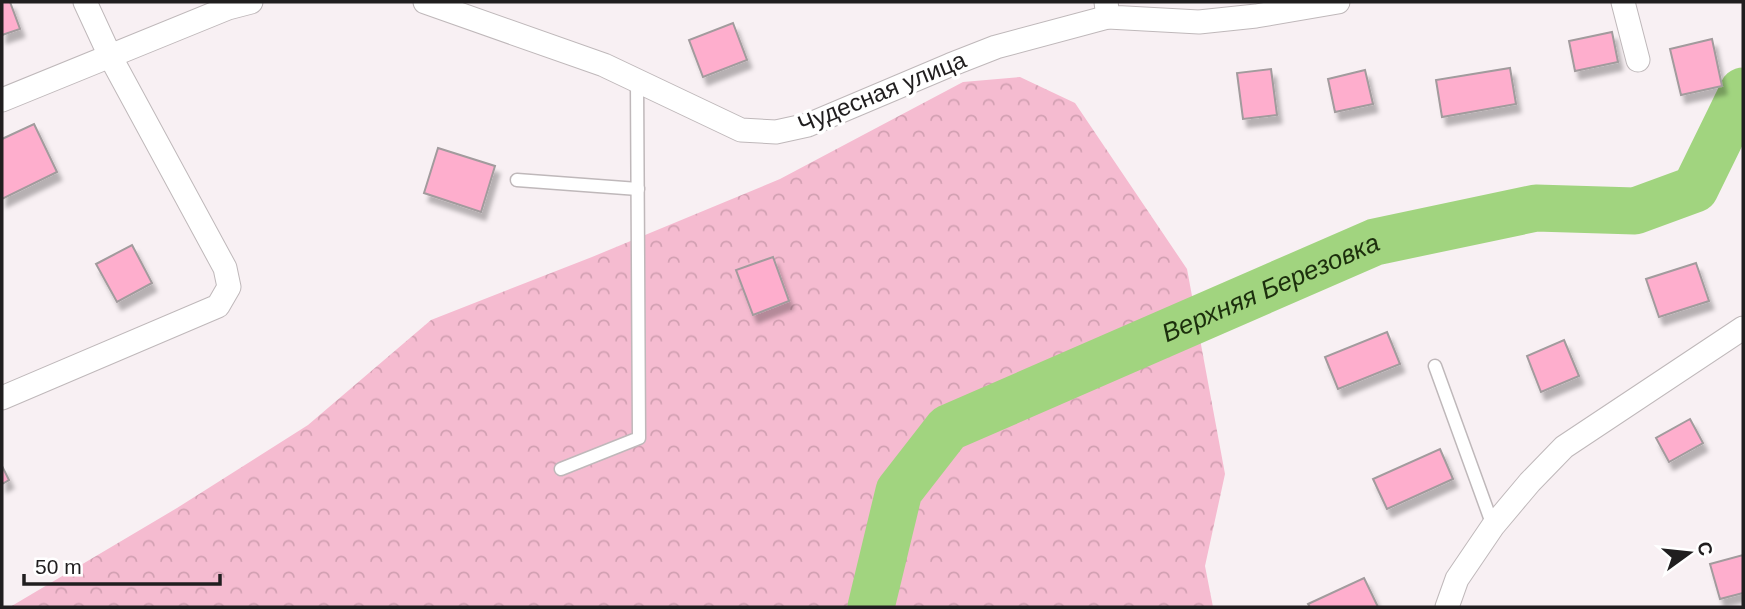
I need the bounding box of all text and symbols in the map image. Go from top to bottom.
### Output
street label: Чудесная улица [794,45,970,138]
water label: Верхняя Березовка [1157,227,1384,348]
north arrow [1654,518,1724,588]
text: С [1693,539,1717,558]
scale bar [24,542,220,586]
text: 50 m [35,555,82,578]

